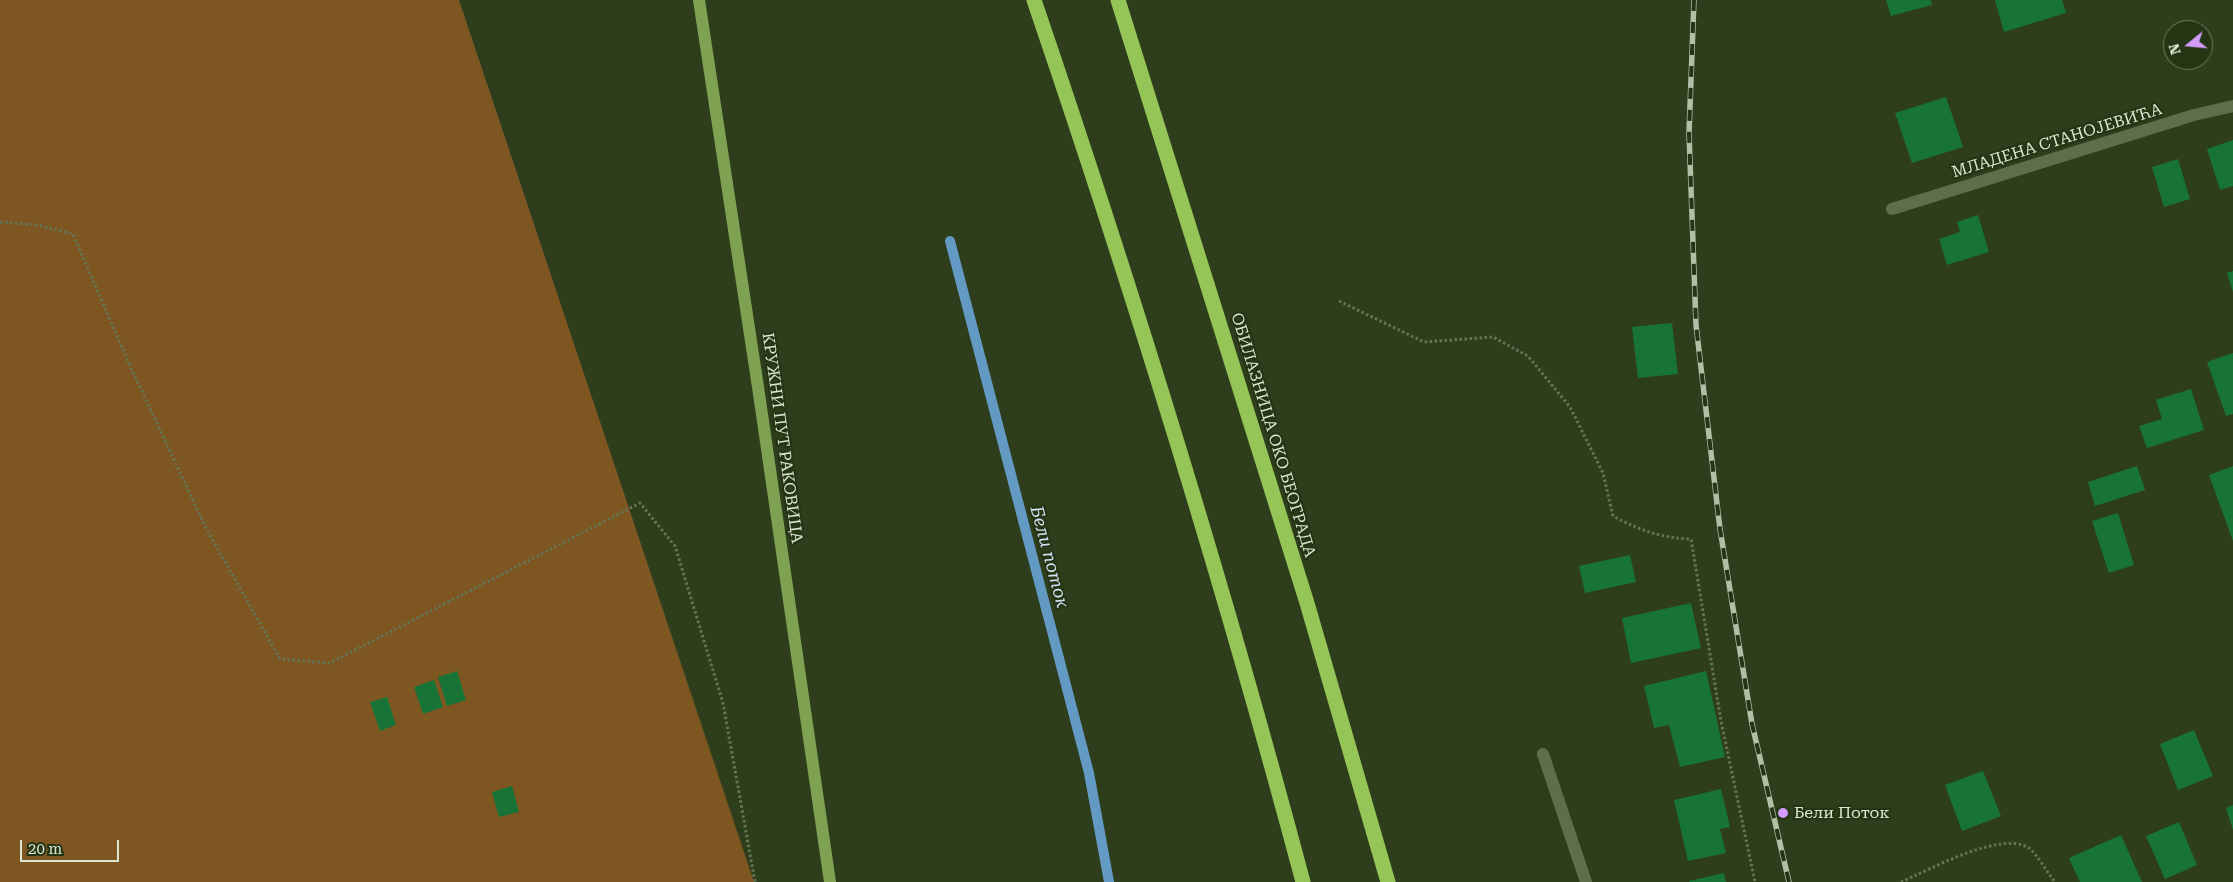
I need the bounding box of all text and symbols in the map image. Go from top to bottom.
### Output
north arrow [2163,20,2213,70]
text: N [2165,42,2184,57]
street label: МЛАДЕНА СТАНОЈЕВИЋА [1950,100,2164,182]
street label: ОБИЛАЗНИЦА ОКО БЕОГРАДА [1227,310,1319,560]
street label: КРУЖНИ ПУТ РАКОВИЦА [758,331,806,545]
water label: Бели поток [1025,504,1073,610]
place label: Бели Поток [1794,803,1890,823]
marker: Бели Поток [1776,806,1790,820]
scale bar [22,830,121,862]
text: 20 m [28,840,62,858]

